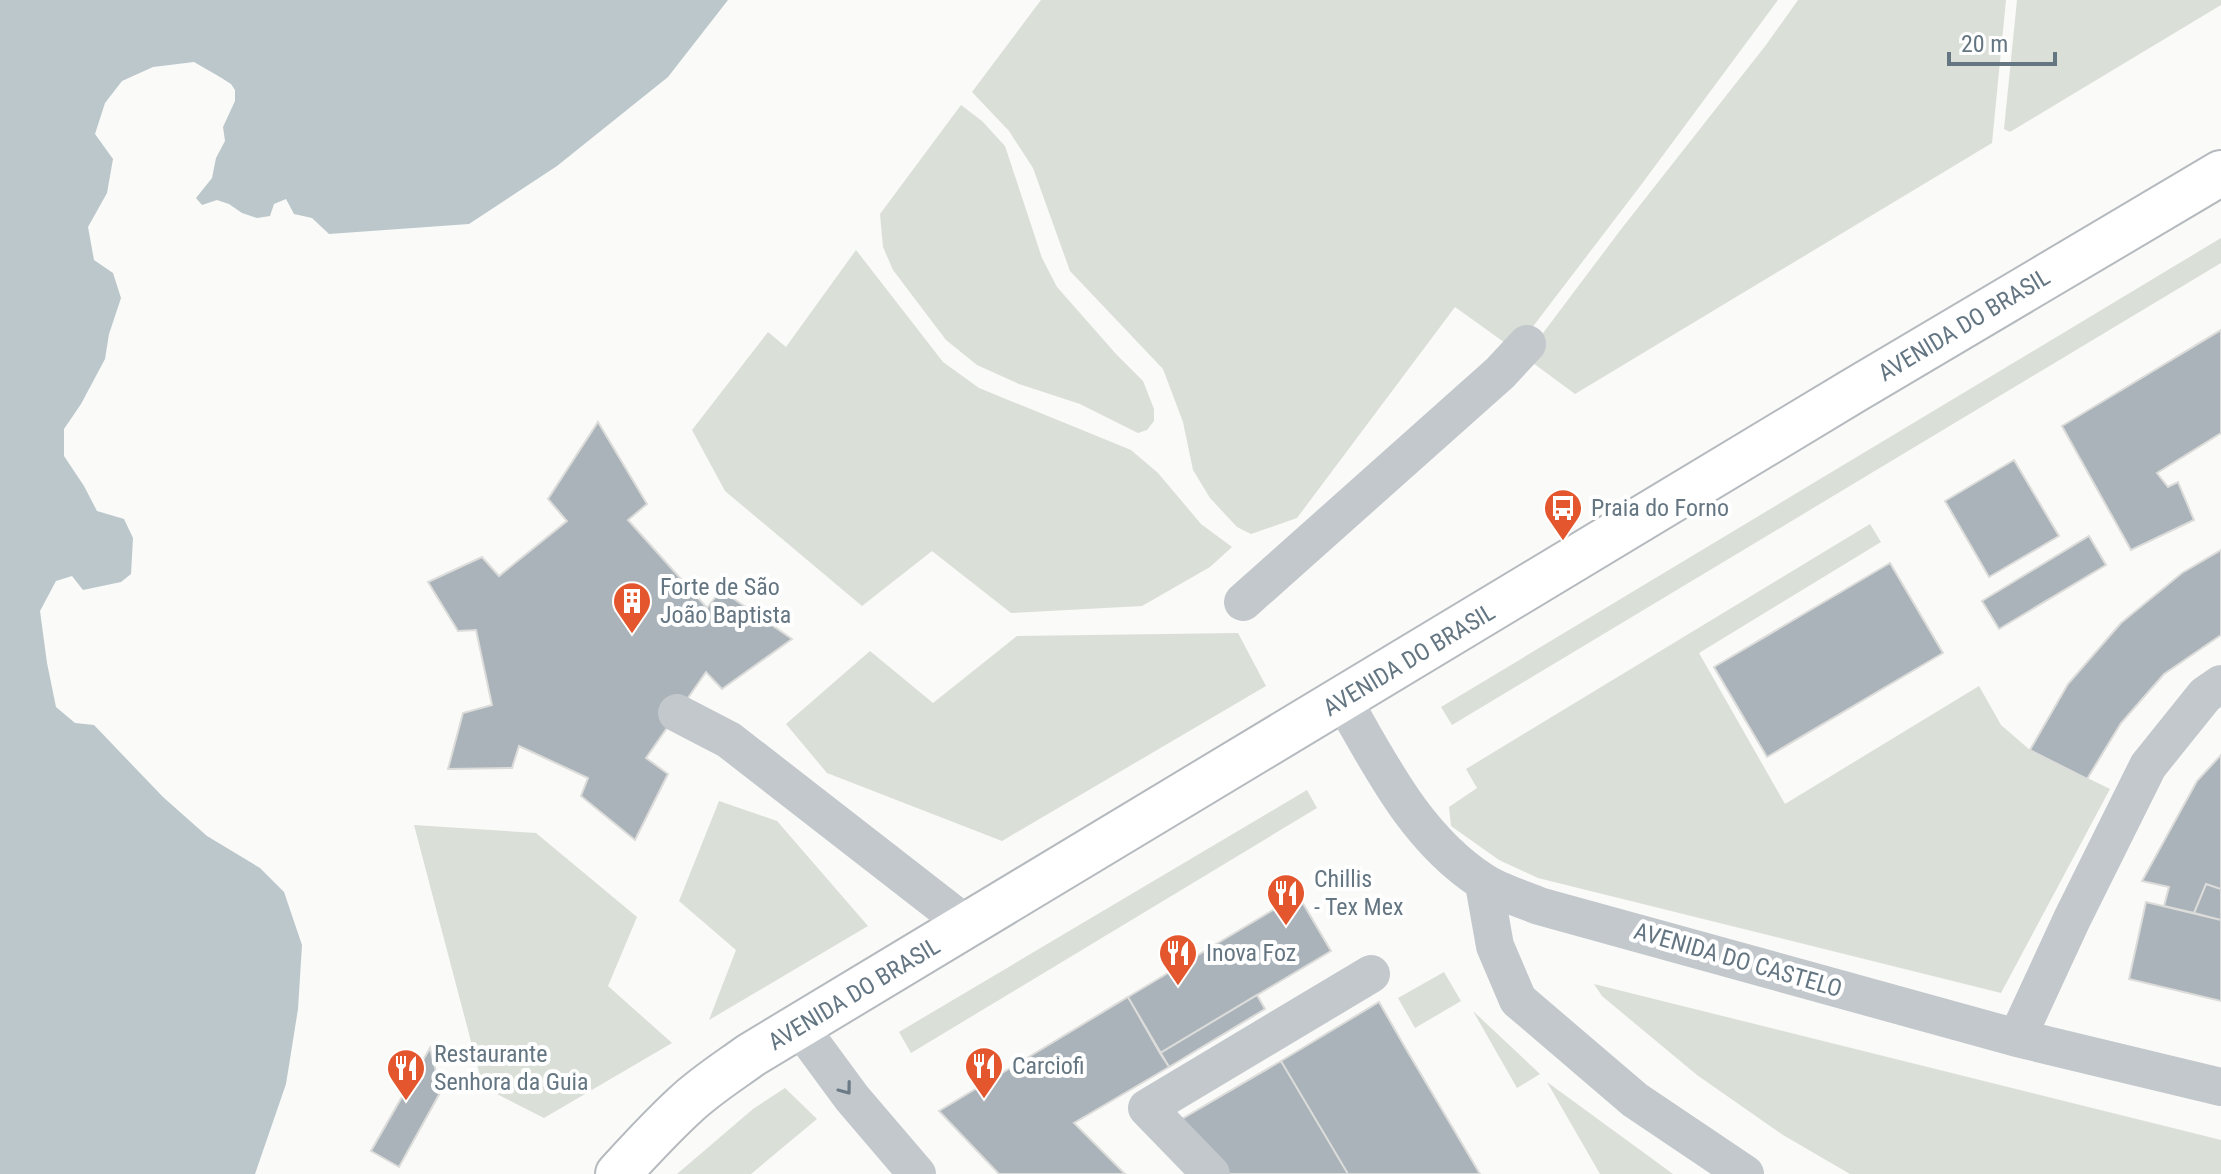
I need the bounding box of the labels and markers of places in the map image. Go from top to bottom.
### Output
bus stop icon: Praia do Forno [1542,487,1584,542]
place label: Praia do Forno [1591,494,1729,522]
place label: Forte de São João Baptista [660,573,791,629]
building icon: Forte de São João Baptista [611,580,653,635]
place label: Chillis - Tex Mex [1314,865,1404,921]
restaurant icon: Chillis - Tex Mex [1265,872,1307,927]
restaurant icon: Inova Foz [1157,932,1199,987]
place label: Inova Foz [1206,939,1296,967]
place label: Restaurante Senhora da Guia [434,1040,589,1096]
restaurant icon: Carciofi [963,1045,1005,1100]
restaurant icon: Restaurante Senhora da Guia [385,1047,427,1102]
place label: Carciofi [1012,1052,1085,1080]

